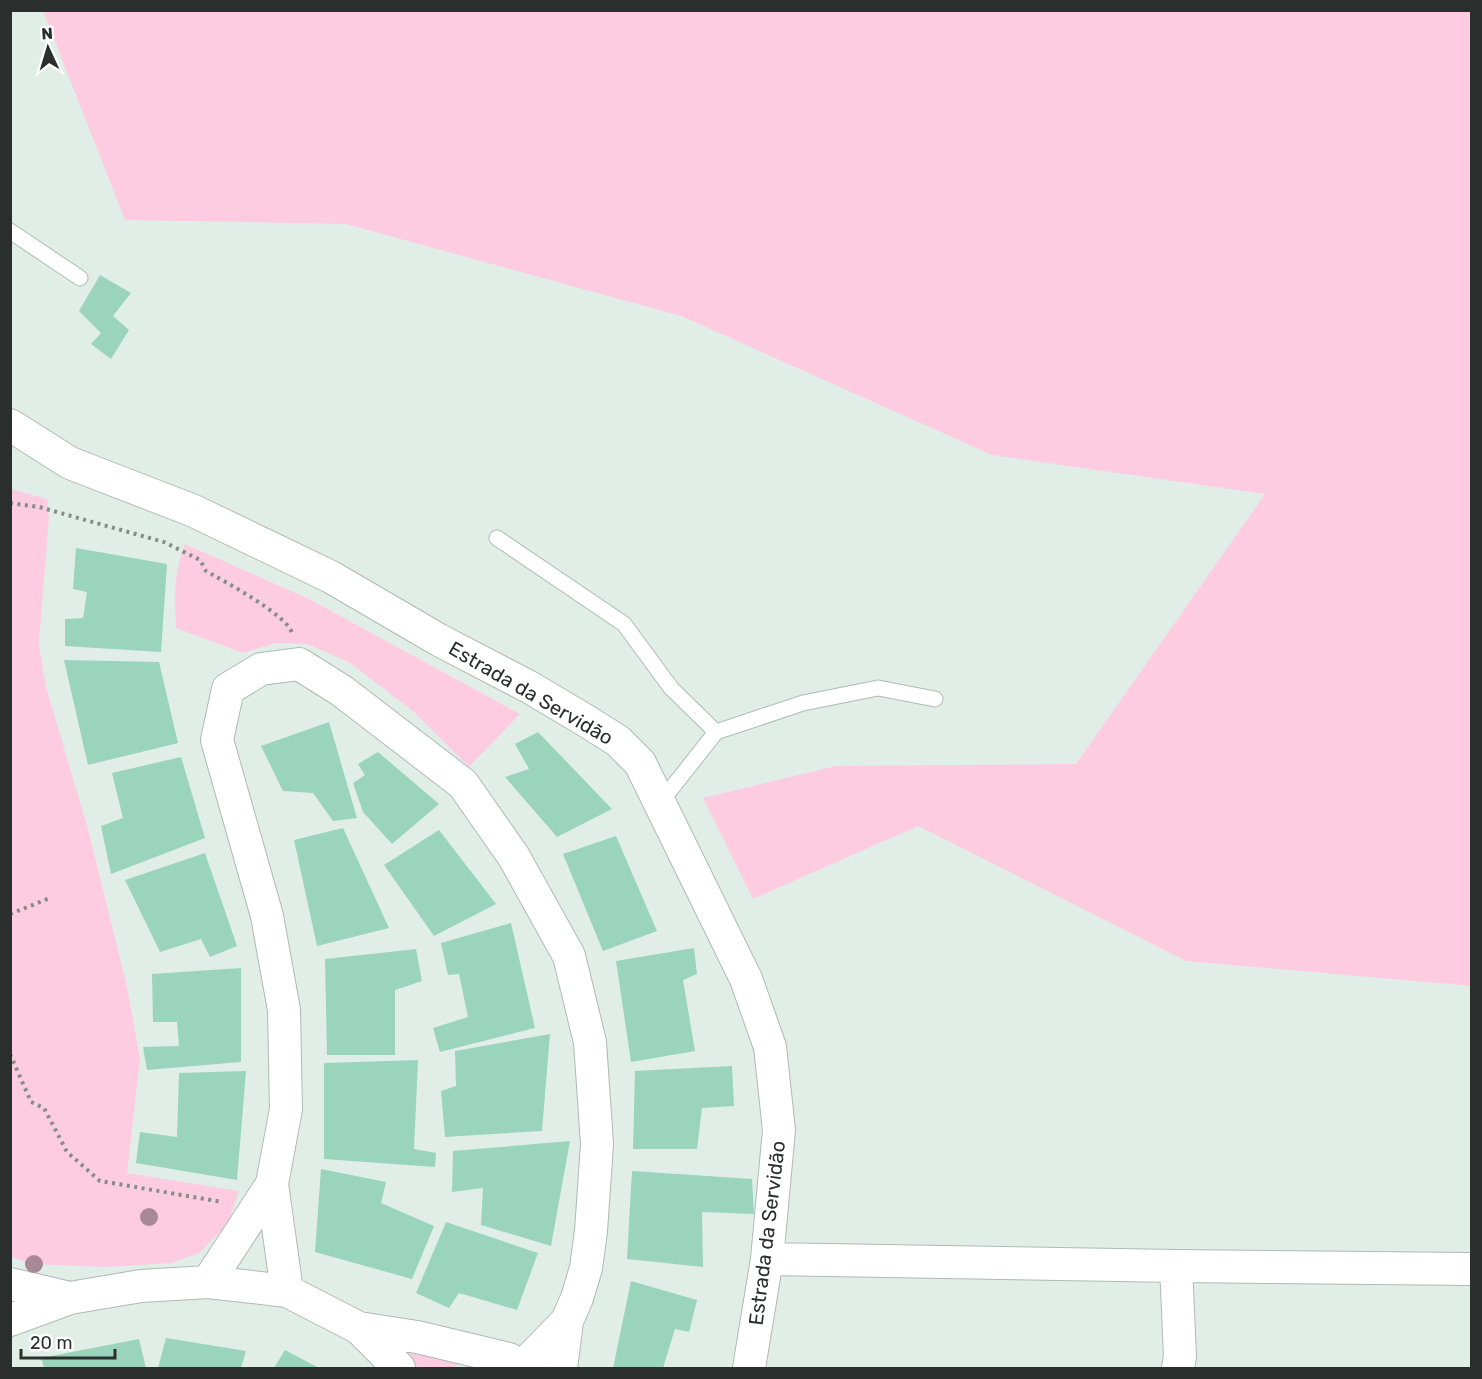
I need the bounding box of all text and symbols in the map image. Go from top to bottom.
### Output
north arrow [18,18,78,78]
text: N [41,24,53,43]
street label: Estrada da Servidão [445,636,617,750]
street label: Estrada da Servidão [744,1139,790,1327]
scale bar [21,1322,116,1360]
text: 20 m [30,1332,72,1354]

